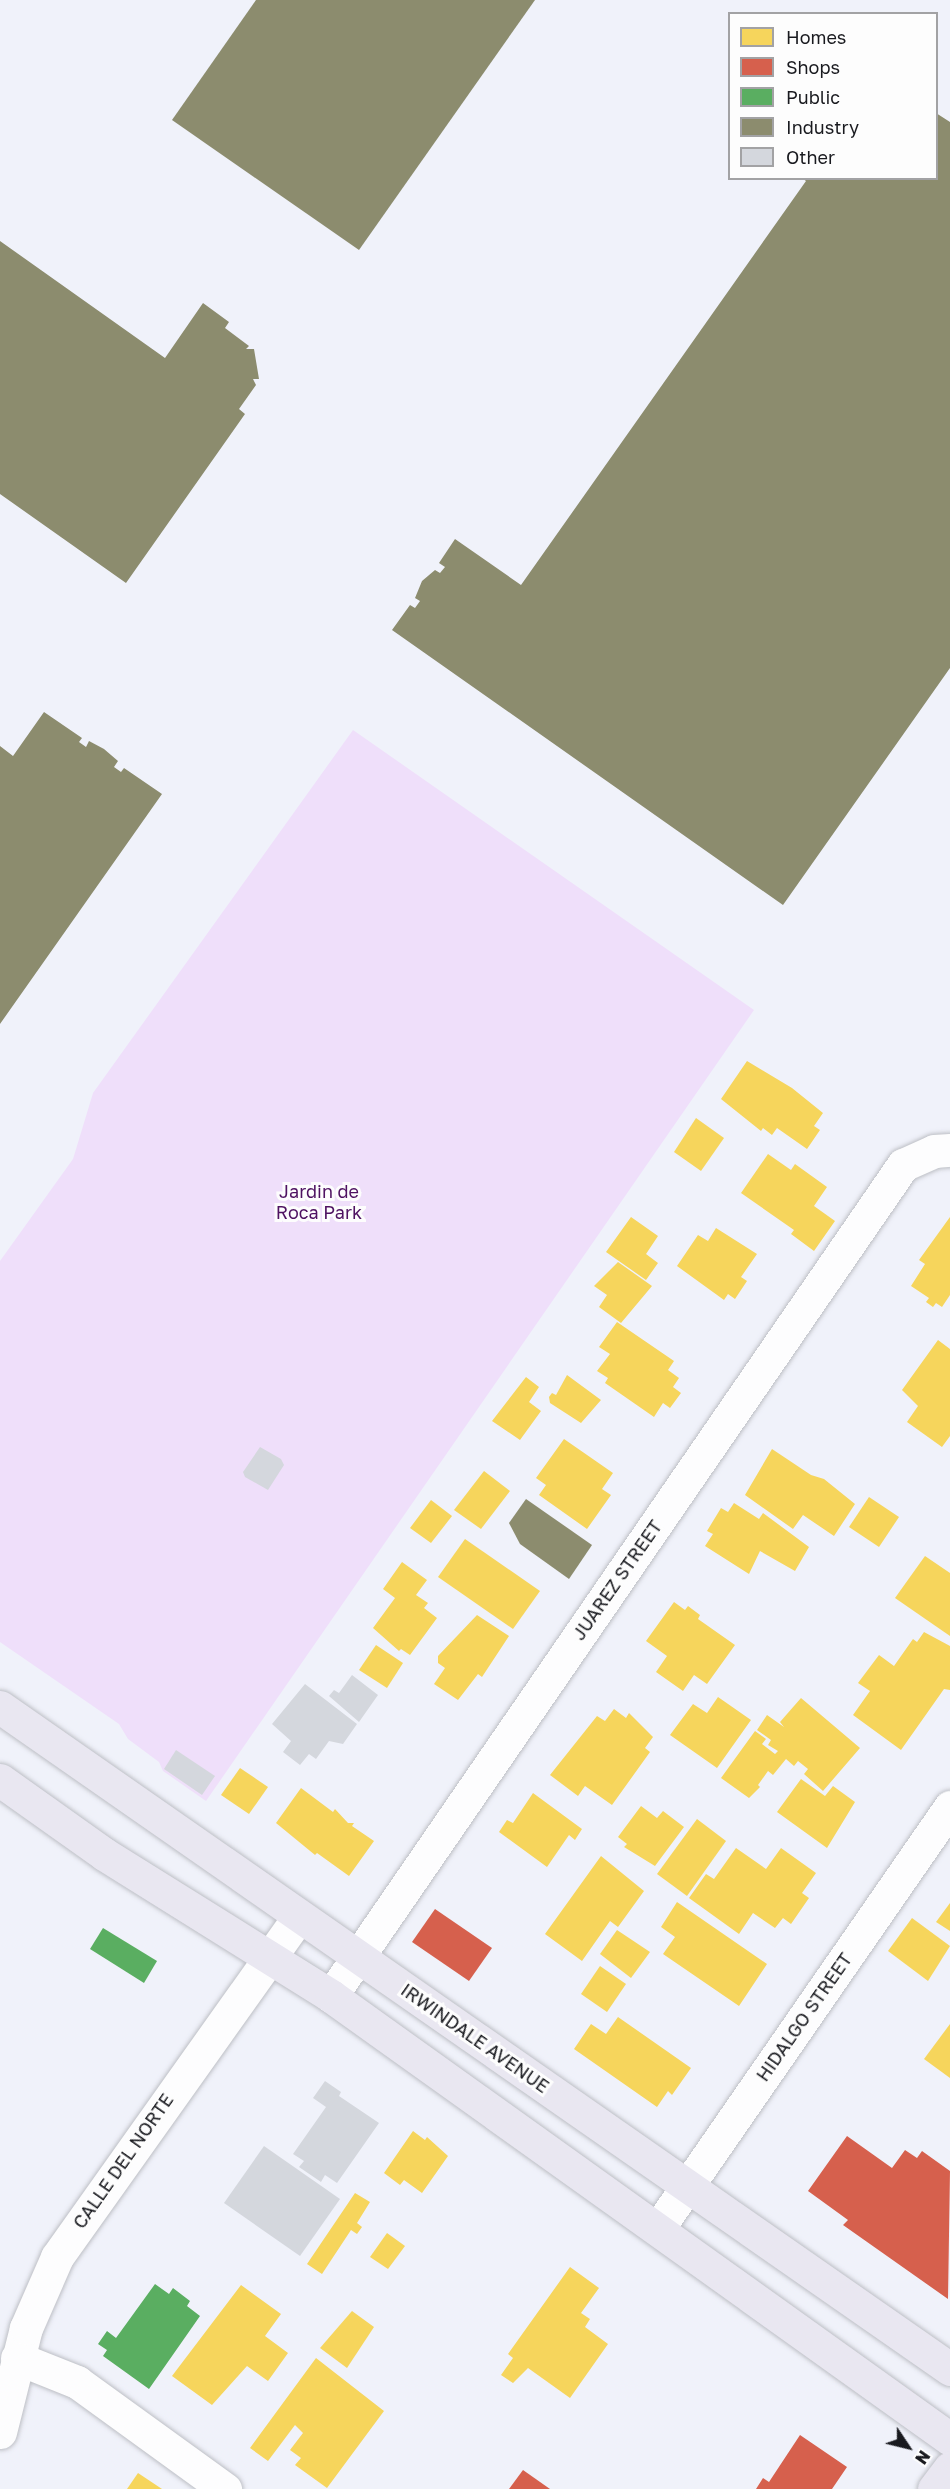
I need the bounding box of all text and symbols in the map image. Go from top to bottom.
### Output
legend [728,12,938,180]
text: Homes [786,26,846,48]
text: Shops [786,56,840,78]
text: Public [786,86,840,108]
text: Industry [786,116,859,138]
text: Other [786,146,835,168]
park label: Jardin de Roca Park [276,1181,362,1224]
street label: JUAREZ STREET [568,1516,666,1644]
street label: HIDALGO STREET [752,1949,856,2085]
street label: IRWINDALE AVENUE [397,1979,553,2097]
street label: CALLE DEL NORTE [68,2089,178,2233]
north arrow [878,2417,938,2477]
text: N [911,2447,934,2468]

